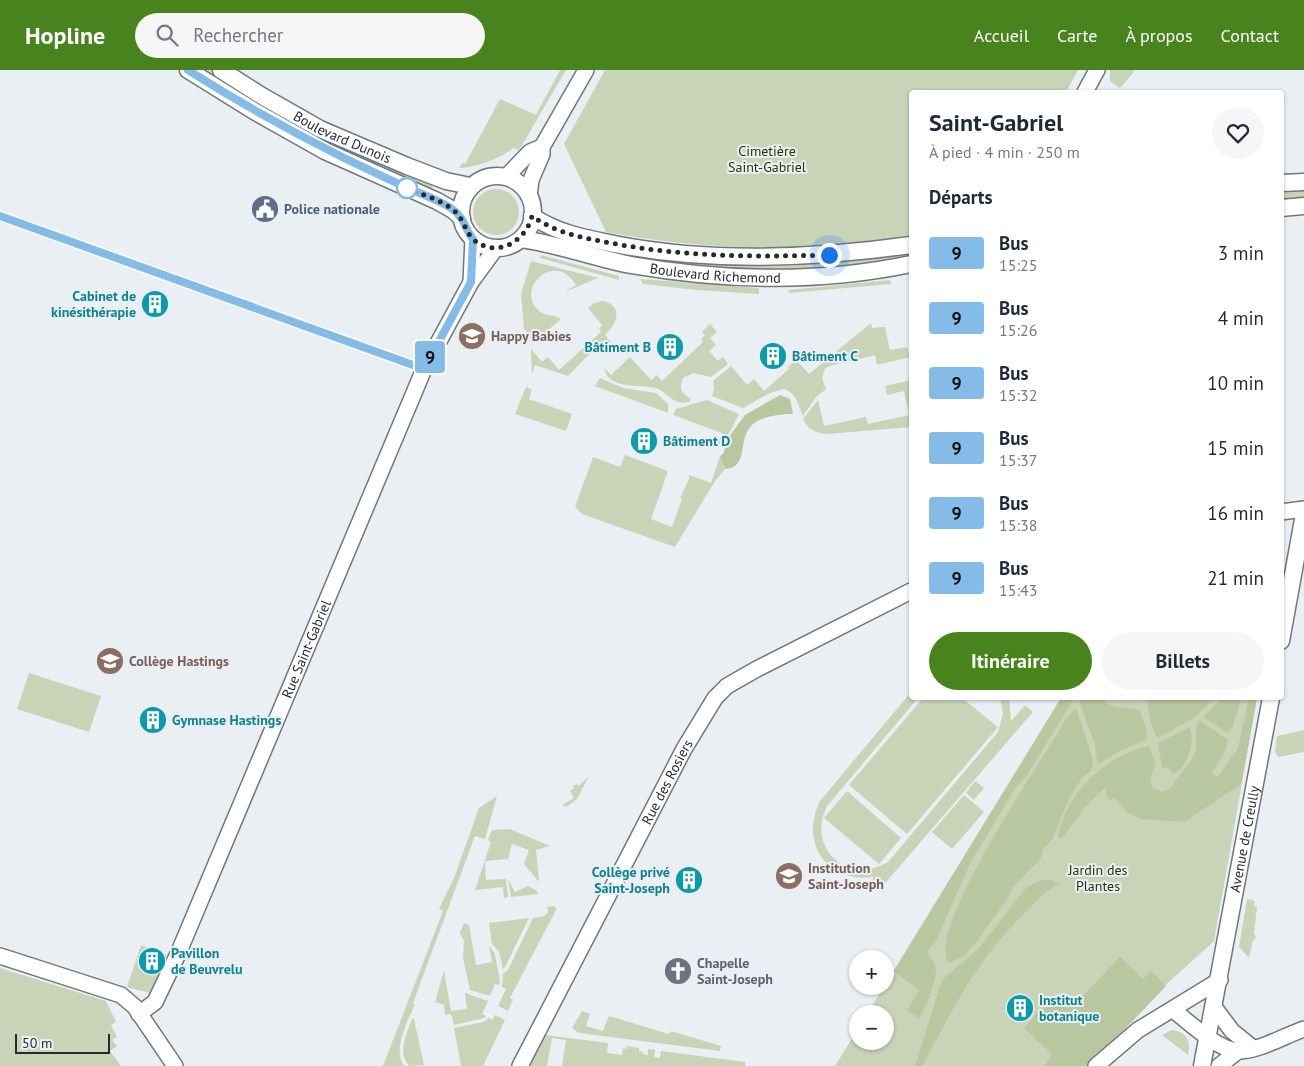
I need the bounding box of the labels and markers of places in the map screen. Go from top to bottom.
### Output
unlabelled marker [396,177,418,199]
public building icon: Police nationale [250,194,280,224]
place label: Police nationale [284,200,380,218]
place label: Cabinet de kinésithérapie [51,287,136,321]
building icon: Cabinet de kinésithérapie [140,289,170,319]
school or university icon: Happy Babies [457,321,487,351]
place label: Happy Babies [491,327,571,345]
building icon: Bâtiment B [655,332,685,362]
place label: Bâtiment B [584,338,651,356]
building icon: Bâtiment C [758,341,788,371]
place label: Bâtiment C [792,347,858,365]
building icon: Bâtiment D [629,426,659,456]
place label: Bâtiment D [663,432,730,450]
school or university icon: Collège Hastings [95,646,125,676]
place label: Collège Hastings [129,652,229,670]
building icon: Gymnase Hastings [138,705,168,735]
place label: Gymnase Hastings [172,711,281,729]
place label: Institution Saint-Joseph [808,859,884,893]
school or university icon: Institution Saint-Joseph [774,861,804,891]
place label: Collège privé Saint-Joseph [592,863,670,897]
building icon: Collège privé Saint-Joseph [674,865,704,895]
place label: Pavillon de Beuvrelu [171,944,242,978]
building icon: Pavillon de Beuvrelu [137,946,167,976]
place label: Chapelle Saint-Joseph [697,954,773,988]
church icon: Chapelle Saint-Joseph [663,956,693,986]
place label: Institut botanique [1039,991,1099,1025]
building icon: Institut botanique [1005,993,1035,1023]

